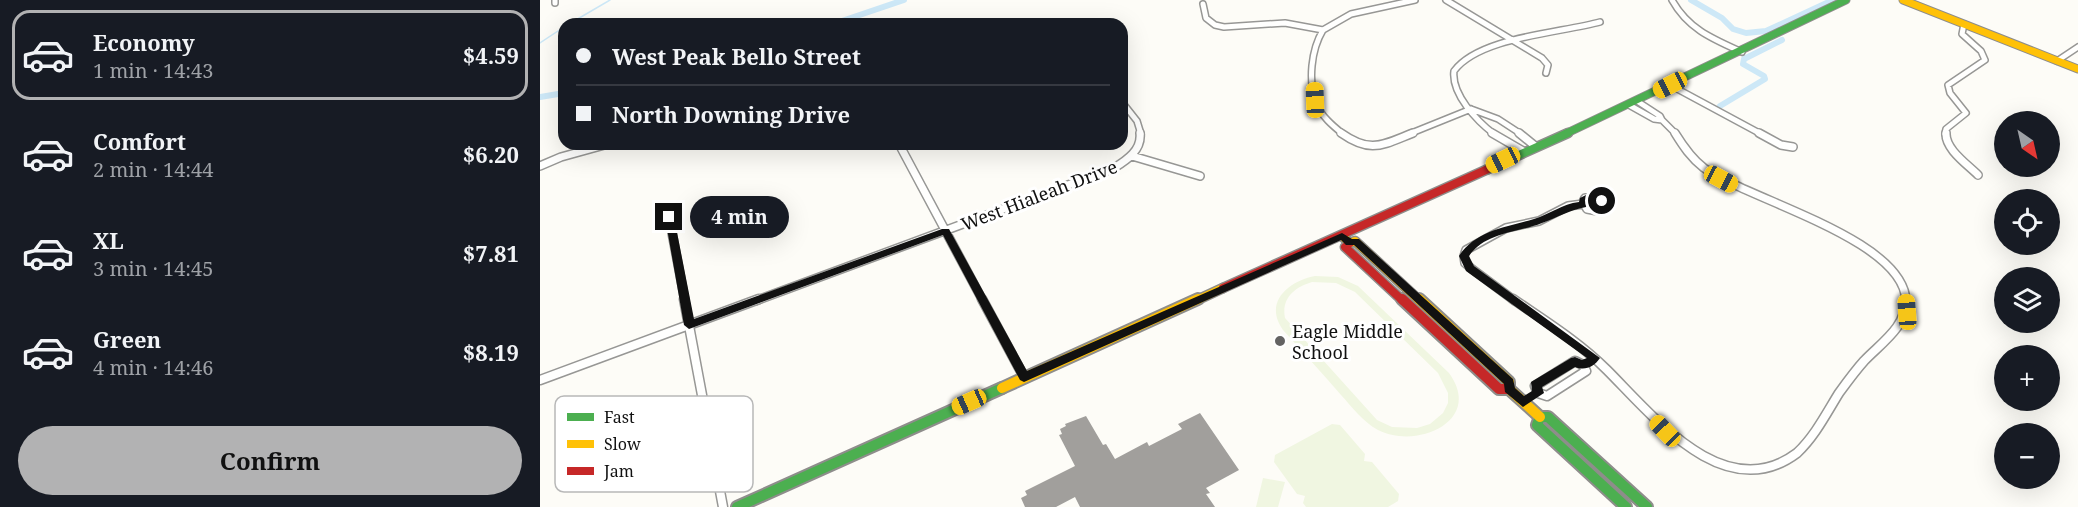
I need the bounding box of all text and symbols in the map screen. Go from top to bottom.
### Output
text: Economy [93,27,195,57]
icon: car [21,28,75,82]
text: $4.59 [463,40,519,70]
text: West Peak Bello Street [612,41,861,71]
text: 1 min · 14:43 [93,57,213,84]
car [1650,69,1690,101]
car [1305,82,1325,118]
text: North Downing Drive [612,99,850,129]
north arrow [1994,111,2060,177]
map controls [1994,111,2060,489]
text: Comfort [93,126,186,156]
icon: car [21,127,75,181]
text: $6.20 [463,139,519,169]
car [1483,144,1523,176]
street label: West Hialeah Drive [957,154,1121,236]
text: 2 min · 14:44 [93,156,213,183]
car [1701,163,1741,195]
route start [1588,187,1615,214]
button: locate [1994,189,2060,255]
callout: 4 min [690,196,789,238]
route end [655,203,682,230]
text: 4 min [711,203,768,230]
text: XL [93,225,124,255]
icon: car [21,226,75,280]
text: $7.81 [463,238,519,268]
text: 3 min · 14:45 [93,255,213,282]
button: layers [1994,267,2060,333]
car [1897,293,1917,331]
place label: Eagle Middle School [1292,319,1403,364]
text: Green [93,324,161,354]
icon: car [21,325,75,379]
marker: Eagle Middle School [1273,334,1287,348]
text: $8.19 [463,337,519,367]
button: + [1994,345,2060,411]
text: 4 min · 14:46 [93,354,213,381]
car [949,386,989,418]
legend [555,396,753,492]
text: Fast [604,406,635,428]
car [1646,412,1684,450]
button: − [1994,423,2060,489]
button: Confirm [18,426,522,495]
text: Slow [604,433,641,455]
text: Jam [603,460,634,482]

